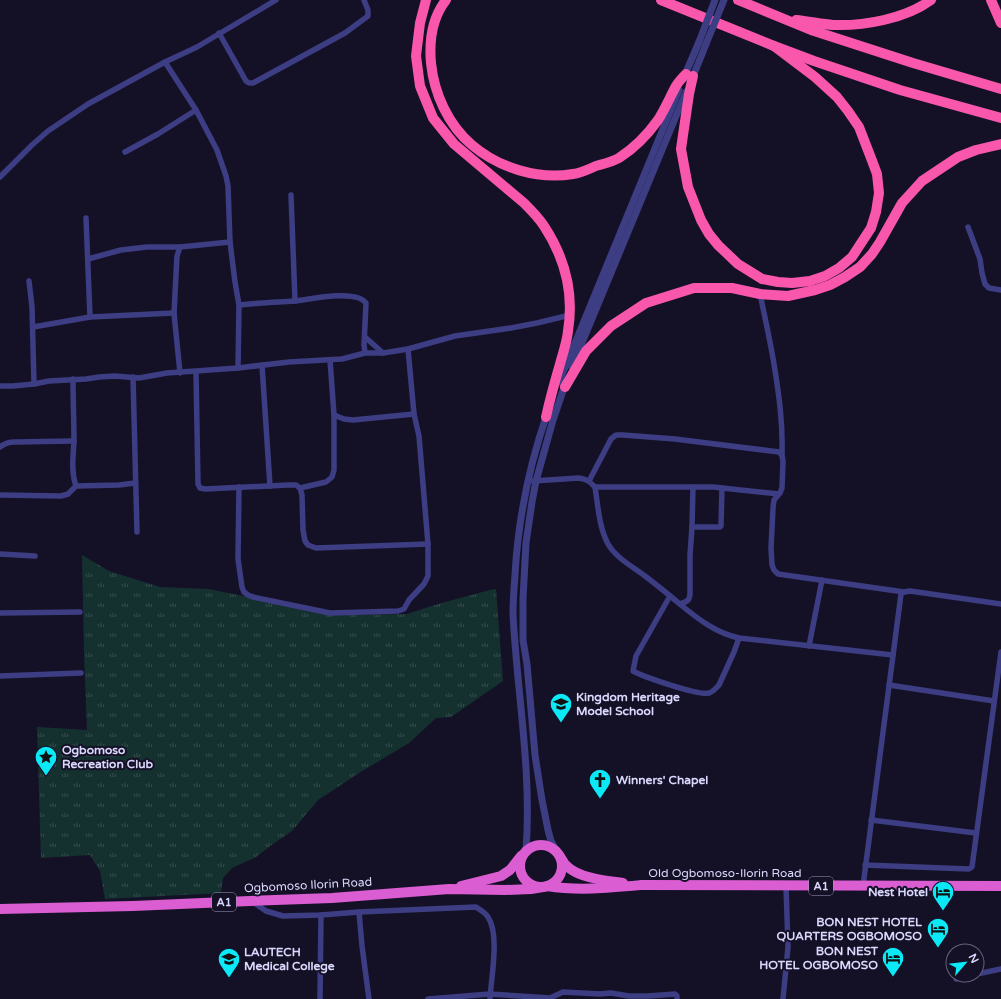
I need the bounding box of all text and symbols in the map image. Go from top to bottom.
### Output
place label: Kingdom Heritage Model School [576,690,680,718]
school or university icon: Kingdom Heritage Model School [548,691,574,724]
place label: Ogbomoso Recreation Club [62,743,153,771]
place icon: Ogbomoso Recreation Club [33,744,59,777]
church icon: Winners' Chapel [587,767,613,800]
place label: Winners' Chapel [616,773,708,788]
street label: Old Ogbomoso-Ilorin Road [648,866,802,880]
street label: Ogbomoso Ilorin Road [244,875,372,895]
road number: A1 [809,877,833,895]
hotel icon: Nest Hotel [930,879,956,912]
place label: Nest Hotel [868,885,928,899]
road number: A1 [212,893,236,911]
place label: BON NEST HOTEL QUARTERS OGBOMOSO [777,915,922,943]
hotel icon: BON NEST HOTEL QUARTERS OGBOMOSO [925,916,951,949]
north arrow [945,943,985,983]
place label: BON NEST HOTEL OGBOMOSO [759,944,879,972]
place label: LAUTECH Medical College [244,945,335,974]
hotel icon: BON NEST HOTEL OGBOMOSO [880,945,906,978]
school or university icon: LAUTECH Medical College [216,946,242,979]
text: N [966,952,981,965]

